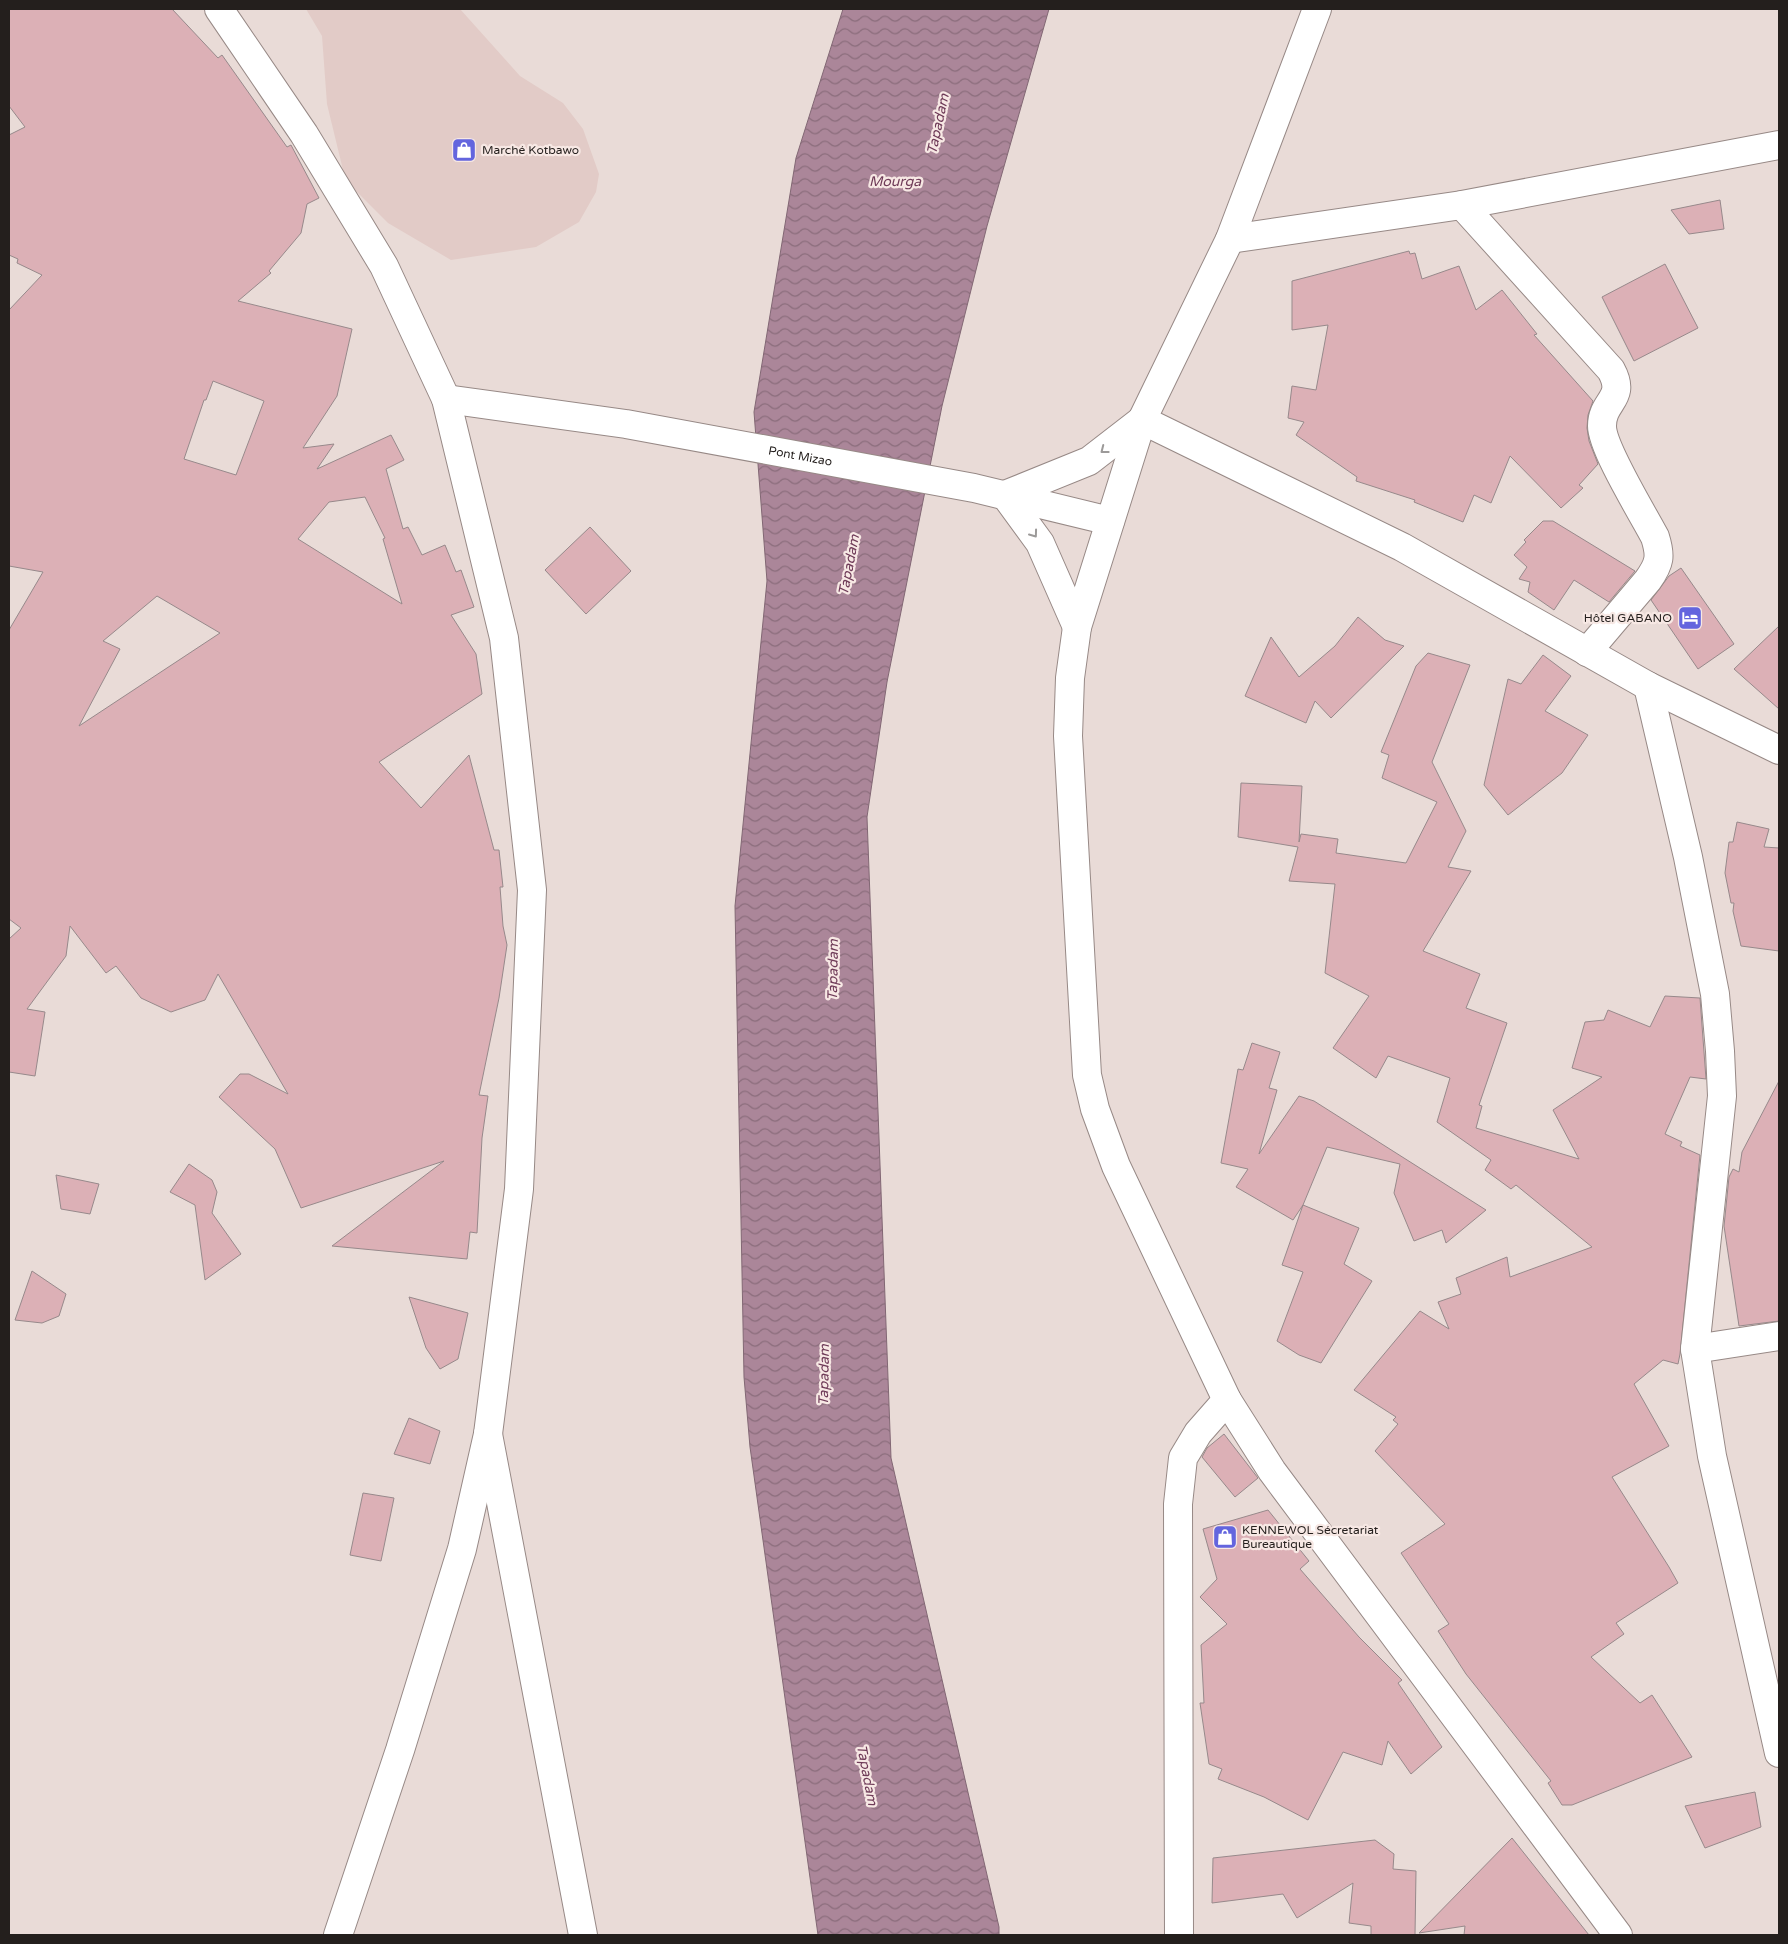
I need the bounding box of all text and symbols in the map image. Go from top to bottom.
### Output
water label: Tapadam [923,91,953,156]
shop icon: Marché Kotbawo [451,137,477,163]
place label: Marché Kotbawo [482,143,579,157]
water label: Mourga [869,173,922,190]
street label: Pont Mizao [767,443,833,469]
one-way arrow [1100,444,1109,453]
one-way arrow [1028,528,1037,538]
water label: Tapadam [835,532,863,597]
hotel icon: Hôtel GABANO [1677,605,1703,631]
place label: Hôtel GABANO [1584,611,1672,625]
water label: Tapadam [824,938,842,1001]
water label: Tapadam [815,1343,833,1406]
place label: KENNEWOL Sécretariat Bureautique [1242,1523,1379,1551]
shop icon: KENNEWOL Sécretariat Bureautique [1212,1524,1238,1550]
water label: Tapadam [853,1743,881,1808]

